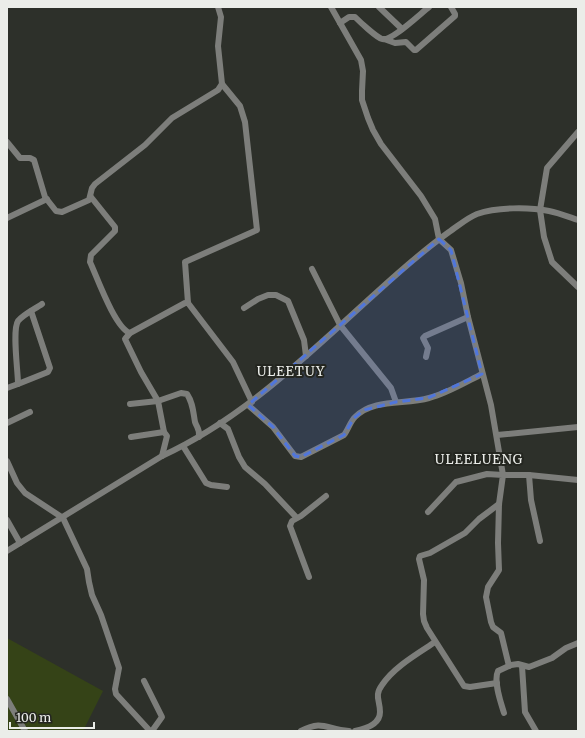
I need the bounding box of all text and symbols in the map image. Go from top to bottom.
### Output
district label: ULEETUY [257,363,325,380]
district label: ULEELUENG [435,451,523,468]
scale bar [10,704,94,730]
text: 100 m [16,710,51,725]

